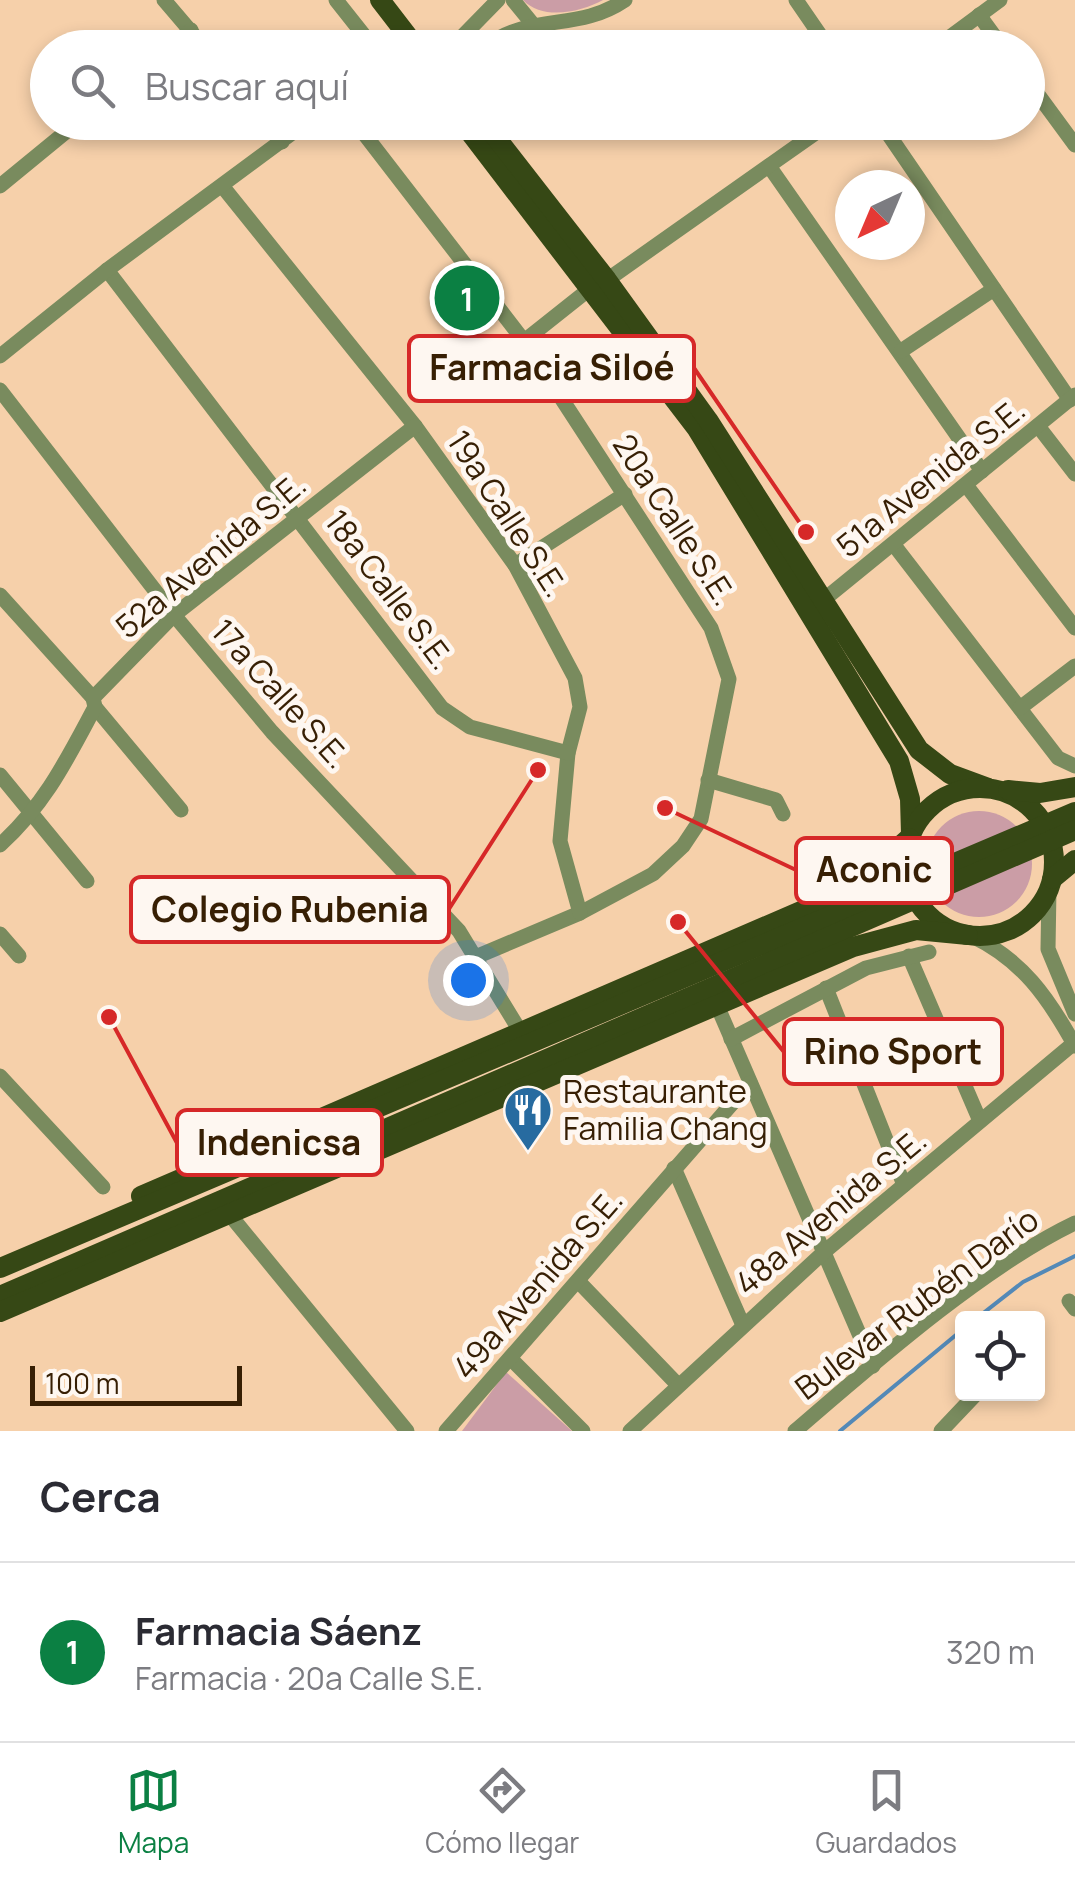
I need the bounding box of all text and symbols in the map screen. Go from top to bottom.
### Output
search box [30,30,1045,140]
icon: search [65,58,120,113]
text: Buscar aquí [145,59,349,111]
north arrow [835,170,925,260]
pin: 1 [434,260,500,336]
callout: Farmacia Siloé [409,336,694,401]
text: Farmacia Siloé [429,343,675,391]
street label: 51a Avenida S.E. [827,387,1034,567]
street label: 19a Calle S.E. [437,422,578,605]
street label: 20a Calle S.E. [603,425,747,614]
street label: 52a Avenida S.E. [106,463,315,648]
street label: 18a Calle S.E. [315,501,464,678]
street label: 17a Calle S.E. [202,609,360,777]
callout: Aconic [796,838,952,903]
text: Aconic [816,845,932,893]
callout: Colegio Rubenia [131,877,449,942]
text: Colegio Rubenia [151,885,429,933]
your location [443,955,494,1006]
callout: Rino Sport [784,1019,1002,1084]
text: Rino Sport [804,1027,982,1075]
place label: Restaurante Familia Chang [563,1069,768,1150]
restaurant icon: Restaurante Familia Chang [502,1084,554,1152]
callout: Indenicsa [177,1110,382,1175]
text: Indenicsa [197,1118,361,1166]
street label: 48a Avenida S.E. [725,1118,935,1304]
street label: 49a Avenida S.E. [442,1179,632,1388]
street label: Bulevar Rubén Darío [786,1197,1047,1409]
map controls [955,1311,1045,1401]
button: locate [955,1311,1045,1401]
scale bar [30,1361,242,1406]
text: 100 m [45,1364,119,1402]
text: Cerca [40,1467,161,1525]
text: Farmacia Sáenz [135,1604,422,1656]
text: 1 [65,1630,80,1674]
text: 320 m [946,1630,1035,1674]
text: Farmacia · 20a Calle S.E. [135,1656,483,1700]
tab: Mapa [118,1763,189,1861]
tab: Cómo llegar [425,1763,579,1861]
tab: Guardados [815,1763,957,1861]

